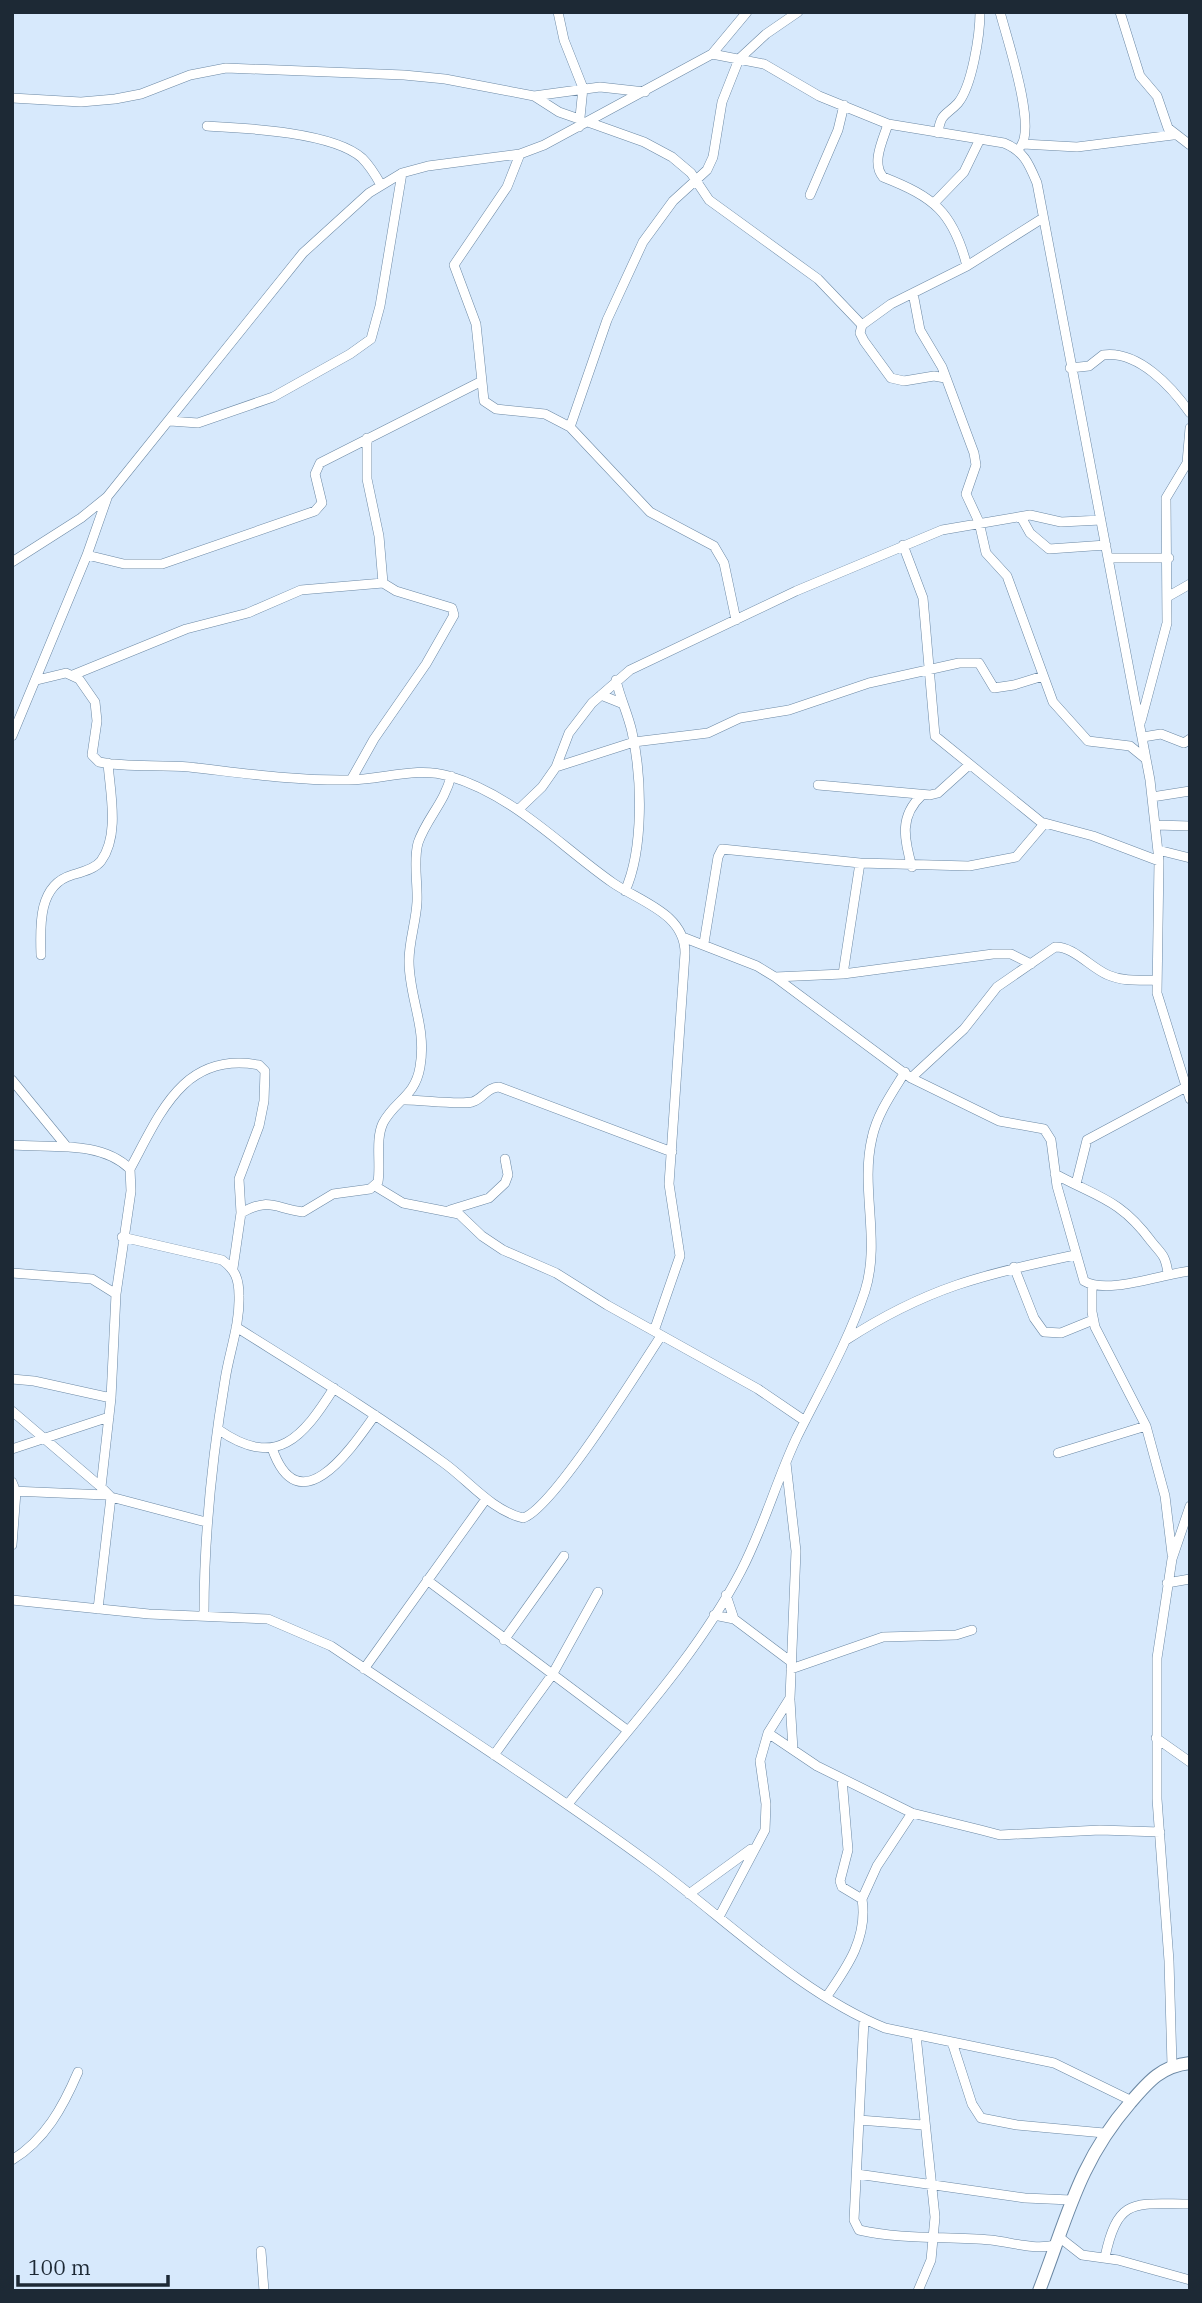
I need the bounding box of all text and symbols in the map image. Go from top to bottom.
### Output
scale bar [18,2244,168,2288]
text: 100 m [28,2253,91,2281]

